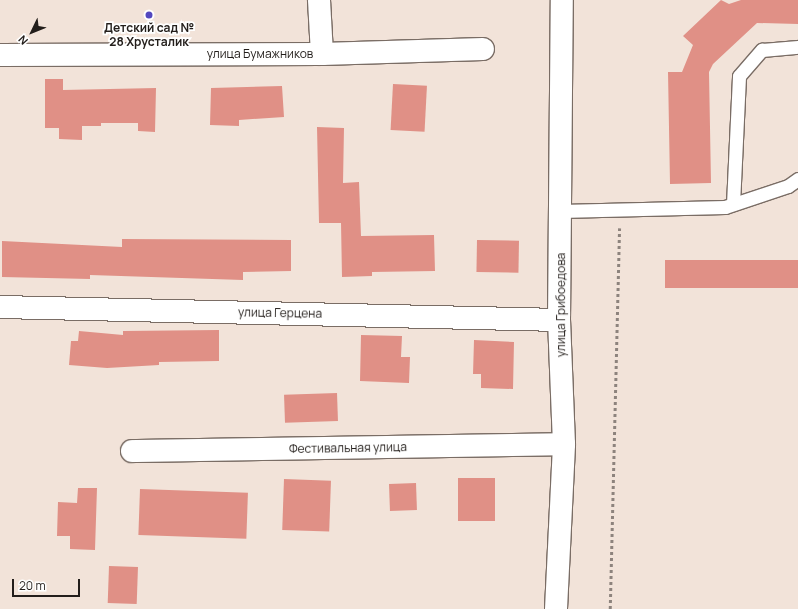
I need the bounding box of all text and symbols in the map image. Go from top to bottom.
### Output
marker: Детский сад № 28 Хрусталик [144,10,154,20]
north arrow [12,12,52,52]
place label: Детский сад № 28 Хрусталик [104,21,194,49]
text: N [15,33,31,49]
street label: улица Бумажников [207,47,313,61]
street label: улица Грибоедова [554,253,568,357]
street label: улица Герцена [238,305,322,321]
street label: Фестивальная улица [289,440,407,456]
scale bar [14,571,82,597]
text: 20 m [19,577,46,594]

